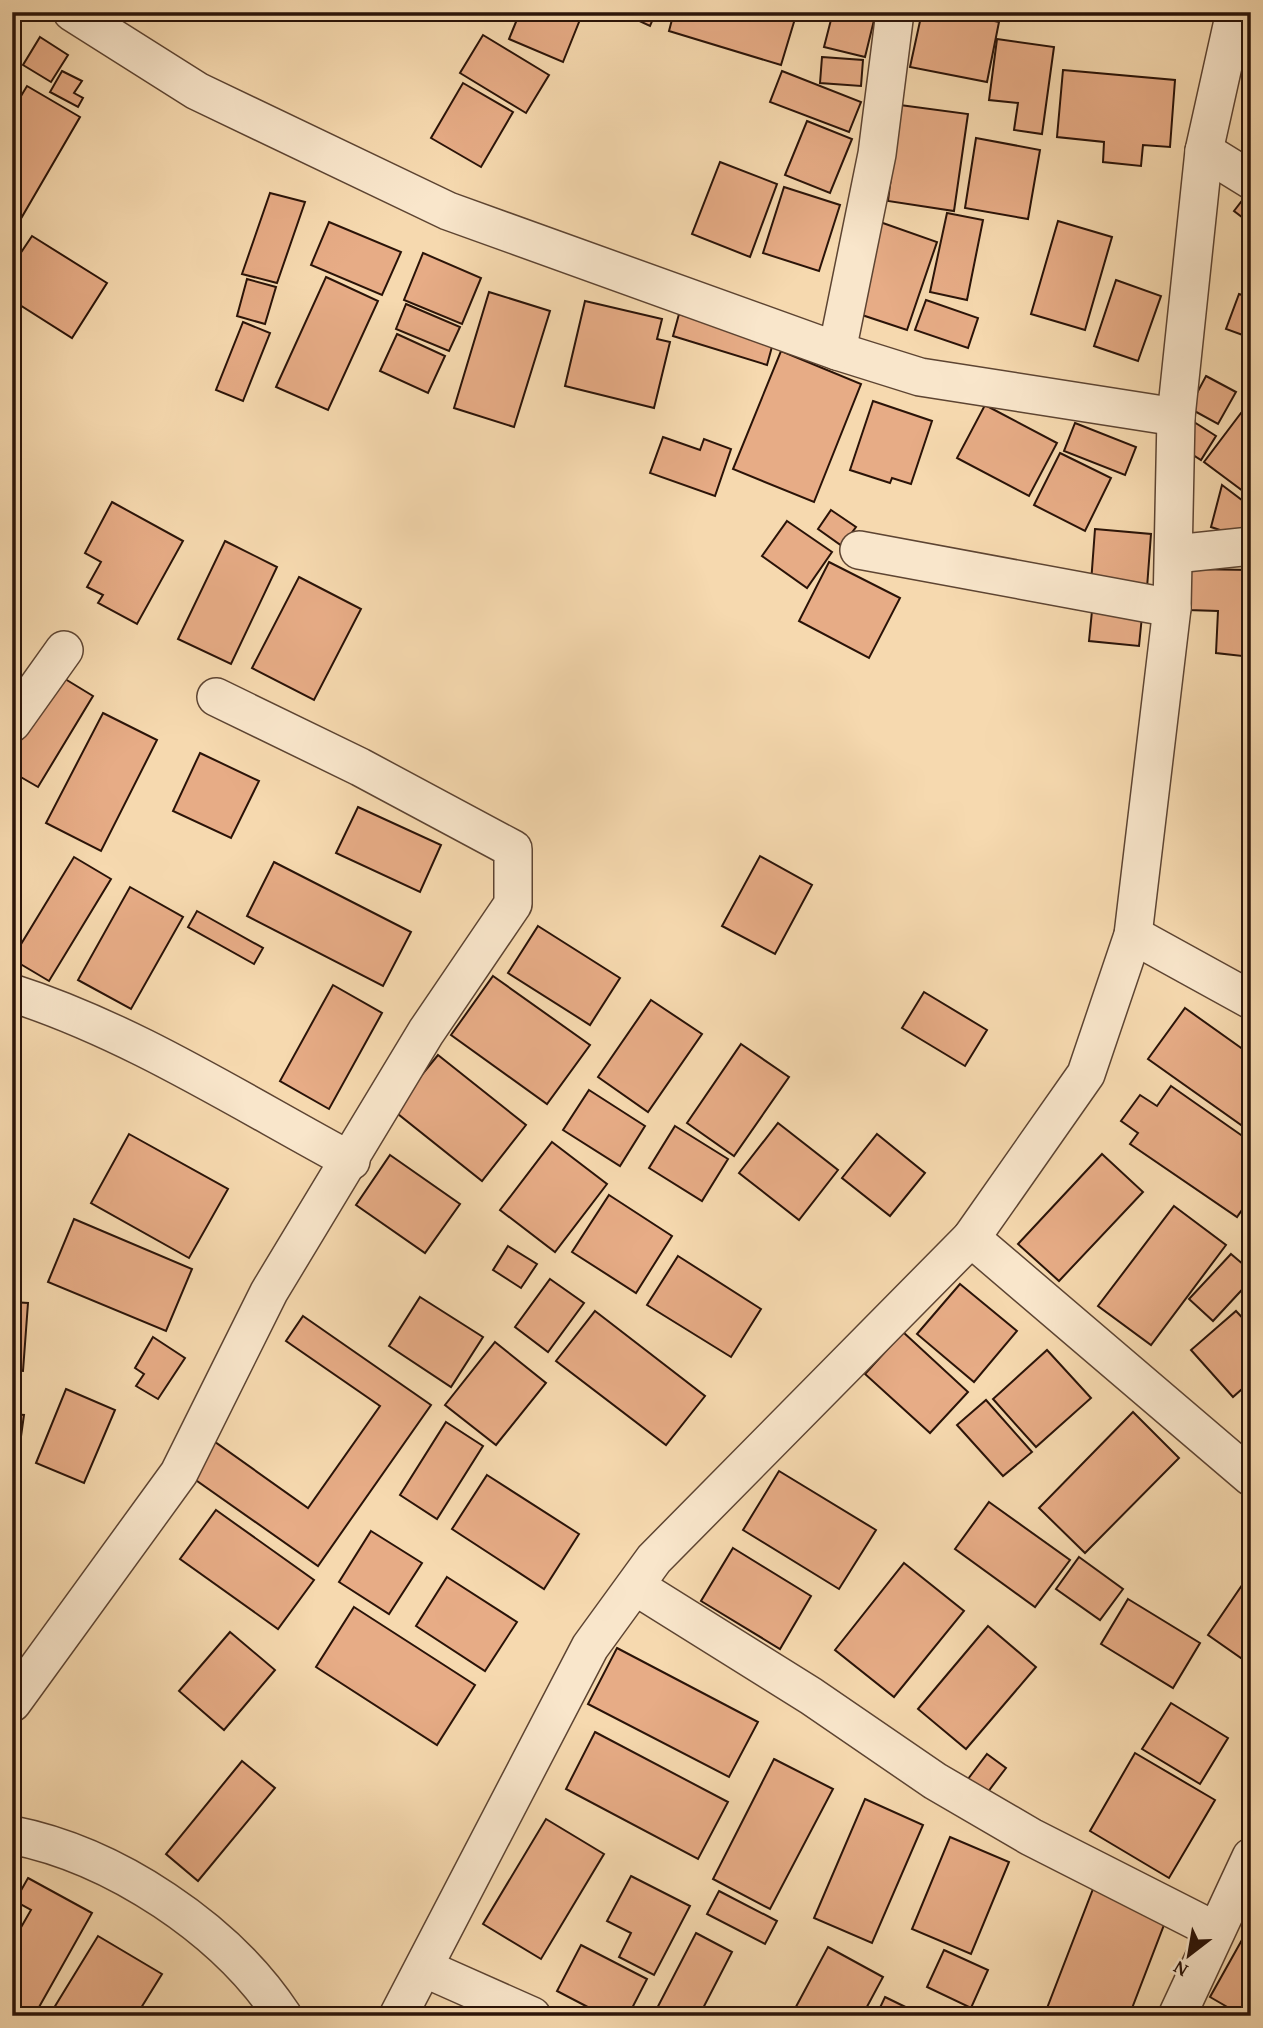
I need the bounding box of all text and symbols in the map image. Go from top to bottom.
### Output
north arrow [1154,1920,1224,1990]
text: N [1167,1954,1193,1985]

